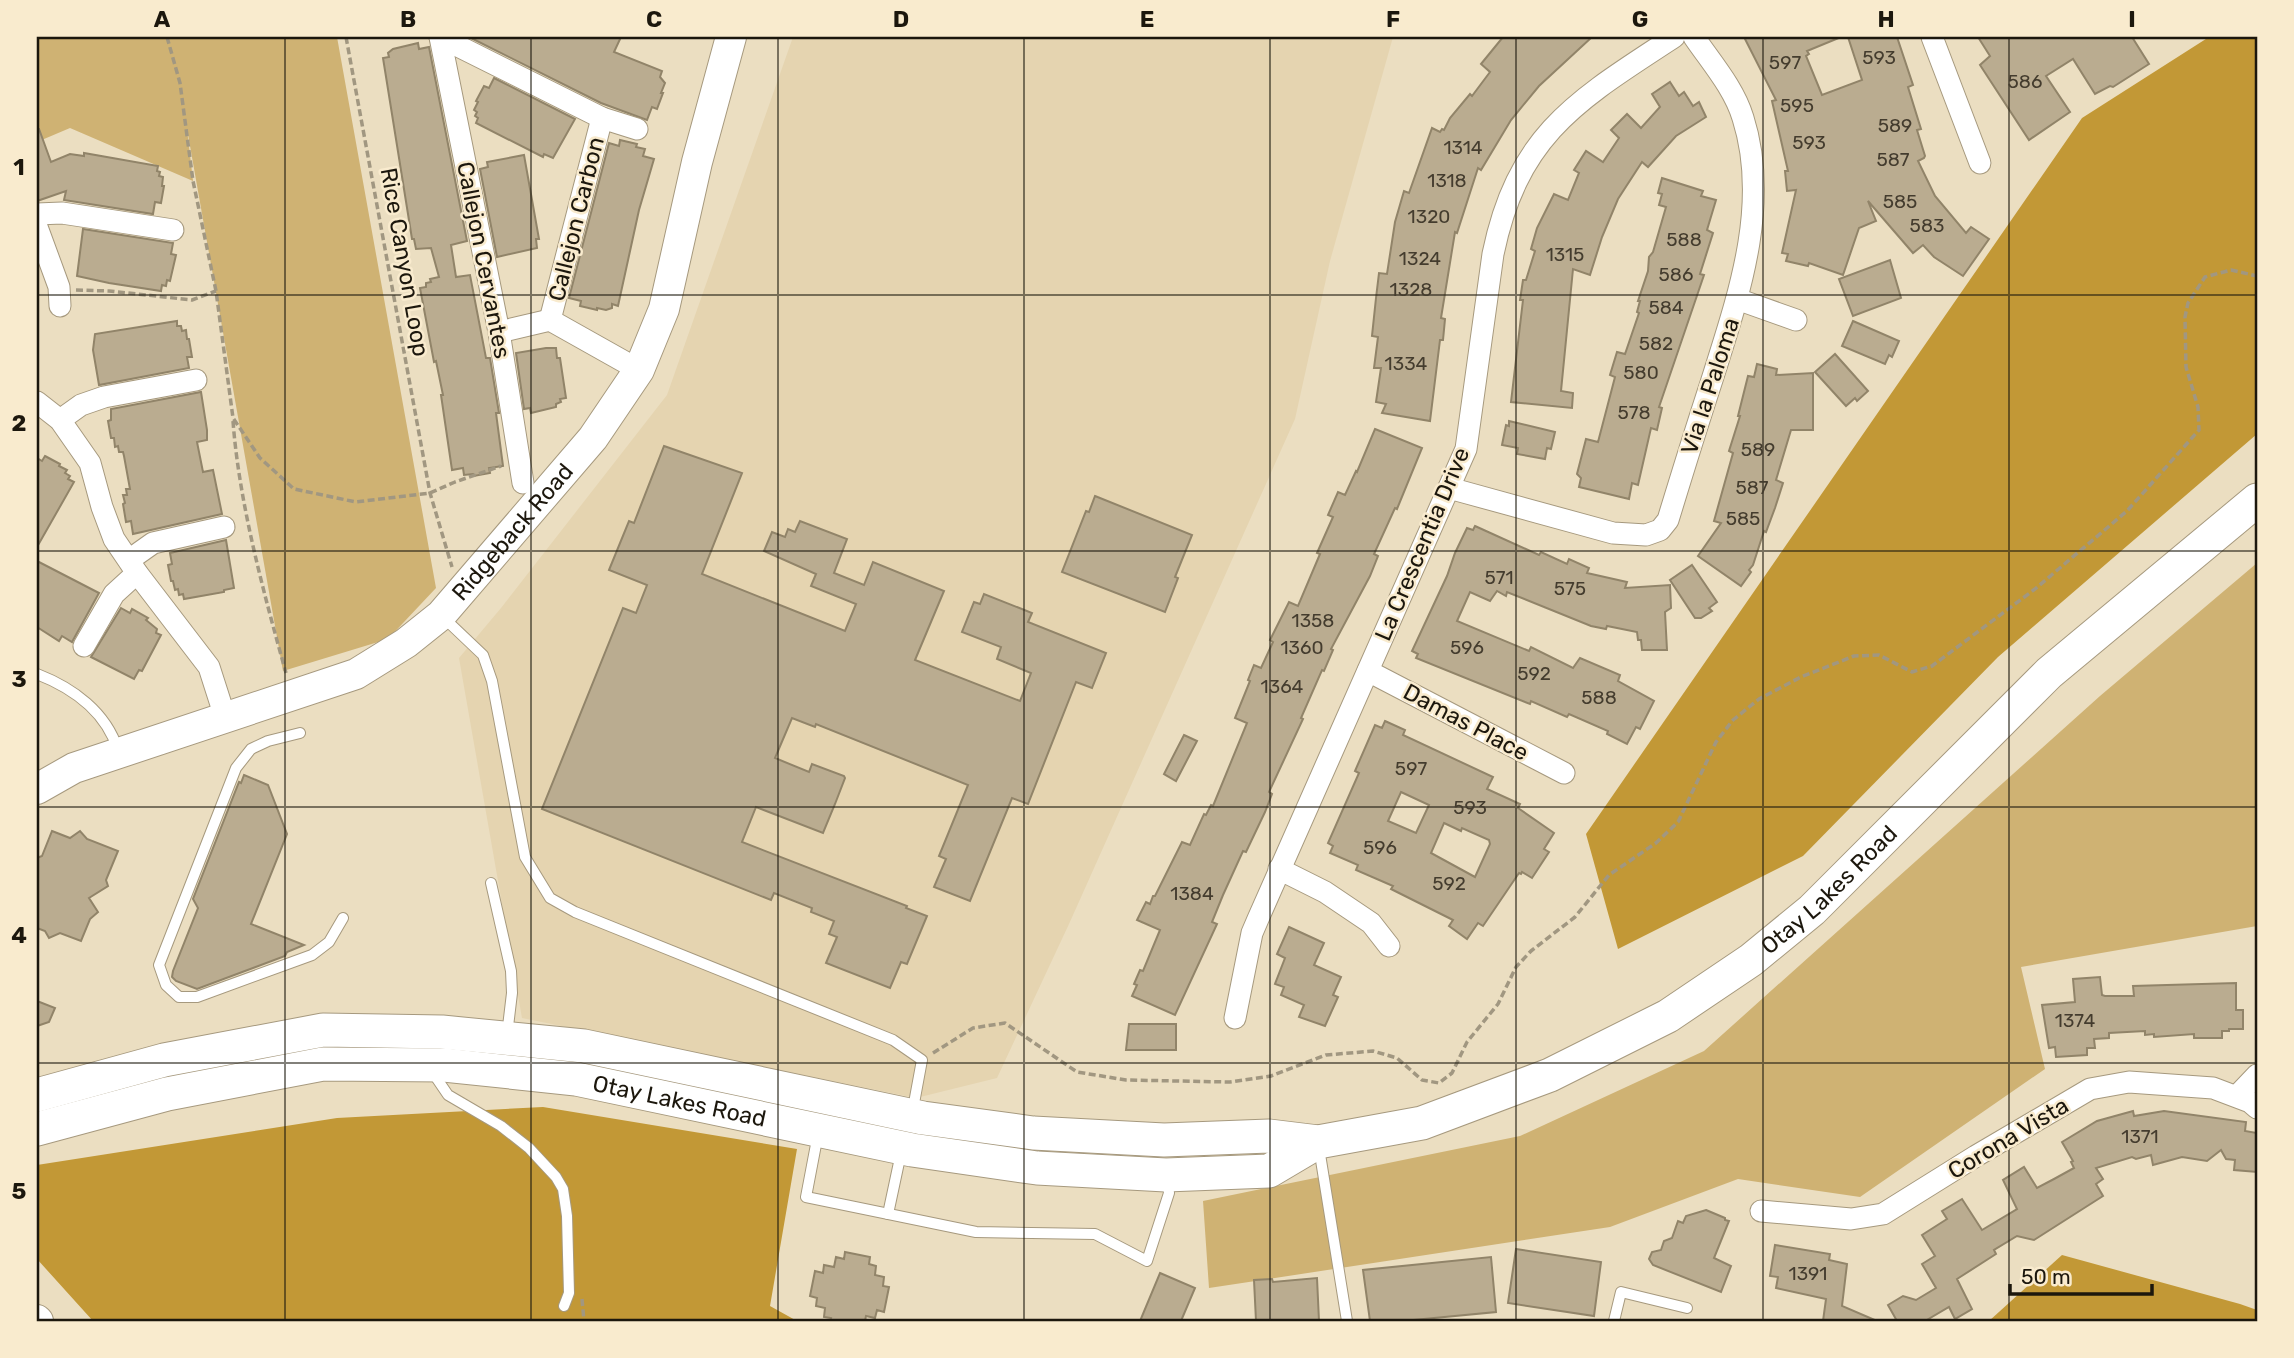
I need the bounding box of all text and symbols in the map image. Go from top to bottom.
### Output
text: A [154,5,171,33]
text: B [400,5,416,33]
text: C [646,5,662,33]
text: D [893,5,909,33]
text: E [1140,5,1154,33]
text: F [1386,5,1400,33]
text: G [1632,5,1648,33]
text: H [1877,5,1895,33]
text: I [2128,5,2136,33]
house number: 593 [1862,46,1896,69]
house number: 597 [1769,51,1801,74]
house number: 586 [2008,70,2042,93]
house number: 595 [1780,94,1814,117]
house number: 589 [1878,114,1912,137]
house number: 593 [1792,131,1826,154]
street label: Callejon Carbon [542,134,610,304]
house number: 1314 [1443,136,1483,159]
house number: 587 [1876,148,1910,171]
text: 1 [13,153,25,181]
street label: Callejon Cervantes [451,159,517,361]
street label: Rice Canyon Loop [375,165,435,359]
house number: 1318 [1427,169,1467,192]
house number: 585 [1883,190,1917,213]
house number: 1320 [1408,205,1450,228]
house number: 583 [1910,214,1944,237]
house number: 588 [1666,228,1702,251]
house number: 1315 [1546,243,1584,266]
house number: 1324 [1399,247,1441,270]
house number: 586 [1659,263,1693,286]
house number: 1328 [1390,278,1432,301]
house number: 584 [1648,296,1684,319]
street label: Via la Paloma [1675,314,1745,458]
house number: 582 [1639,332,1673,355]
house number: 1334 [1385,352,1428,375]
house number: 580 [1623,361,1659,384]
house number: 578 [1617,401,1651,424]
text: 2 [12,409,26,437]
house number: 589 [1741,438,1775,461]
street label: La Crescentia Drive [1369,443,1475,645]
street label: Ridgeback Road [446,458,579,606]
house number: 587 [1735,476,1769,499]
house number: 585 [1726,507,1760,530]
house number: 571 [1484,566,1514,589]
house number: 575 [1554,577,1586,600]
house number: 1358 [1292,609,1334,632]
house number: 1360 [1280,636,1324,659]
house number: 596 [1450,636,1484,659]
house number: 592 [1517,662,1551,685]
text: 3 [11,665,27,693]
house number: 1364 [1261,675,1304,698]
street label: Damas Place [1399,677,1533,767]
house number: 588 [1581,686,1617,709]
house number: 597 [1395,757,1427,780]
house number: 593 [1453,796,1487,819]
street label: Otay Lakes Road [1755,819,1903,960]
house number: 596 [1363,836,1397,859]
house number: 592 [1432,872,1466,895]
house number: 1384 [1170,882,1214,905]
text: 4 [11,921,27,949]
house number: 1374 [2055,1009,2095,1032]
street label: Otay Lakes Road [590,1069,769,1133]
street label: Corona Vista [1943,1091,2073,1185]
house number: 1371 [2121,1125,2159,1148]
text: 5 [12,1177,27,1205]
scale bar [2010,1253,2152,1297]
house number: 1391 [1789,1262,1827,1285]
text: 50 m [2021,1264,2071,1289]

